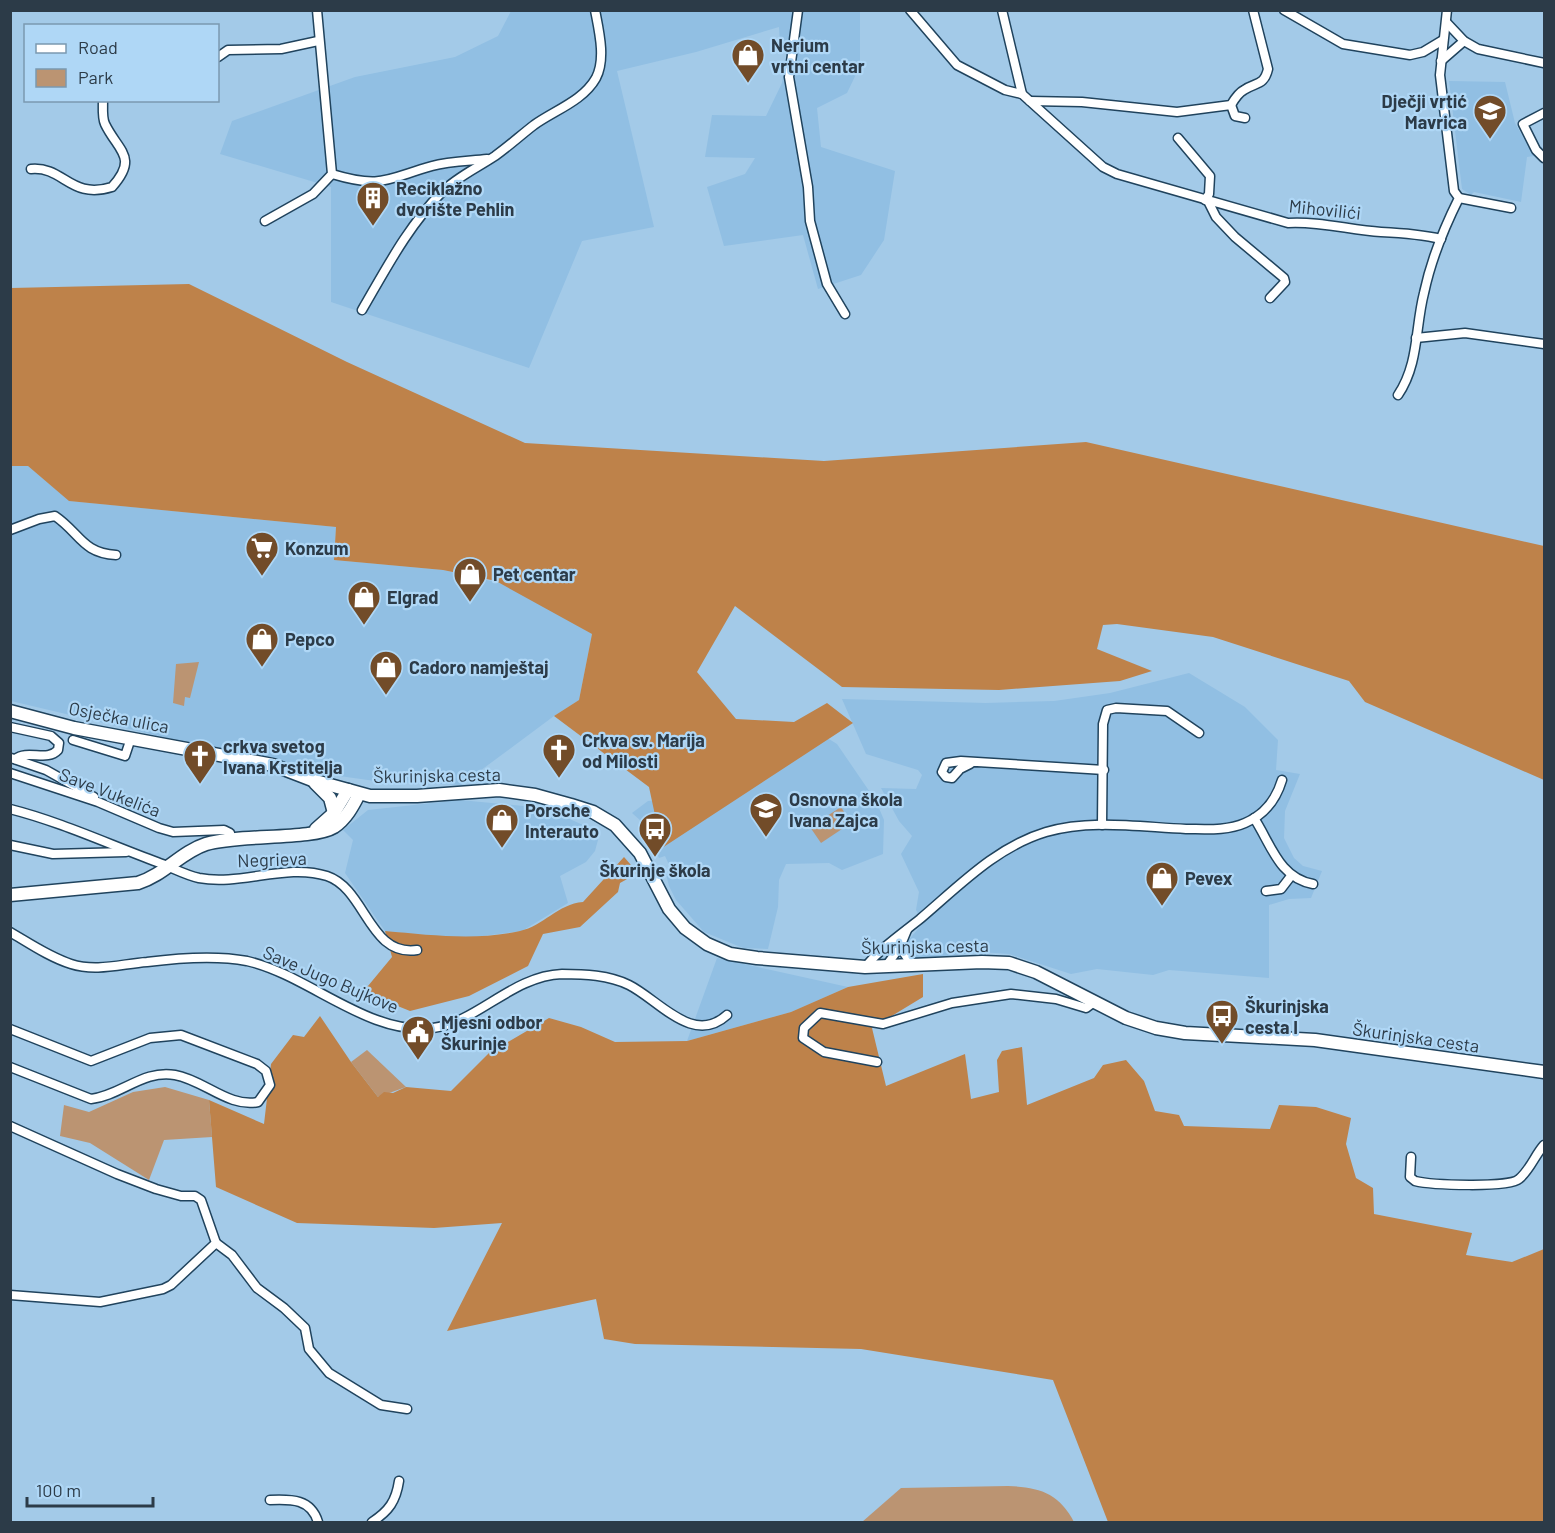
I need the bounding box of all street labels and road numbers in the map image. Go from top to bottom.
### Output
street label: Mihovilići [1288,194,1362,224]
street label: Osječka ulica [67,696,171,738]
street label: Save Vukelića [56,763,164,821]
street label: Škurinjska cesta [373,763,501,787]
street label: Negrieva [237,847,307,871]
street label: Škurinjska cesta [861,934,989,958]
street label: Save Jugo Bujkove [260,941,402,1017]
street label: Škurinjska cesta [1351,1017,1481,1057]

